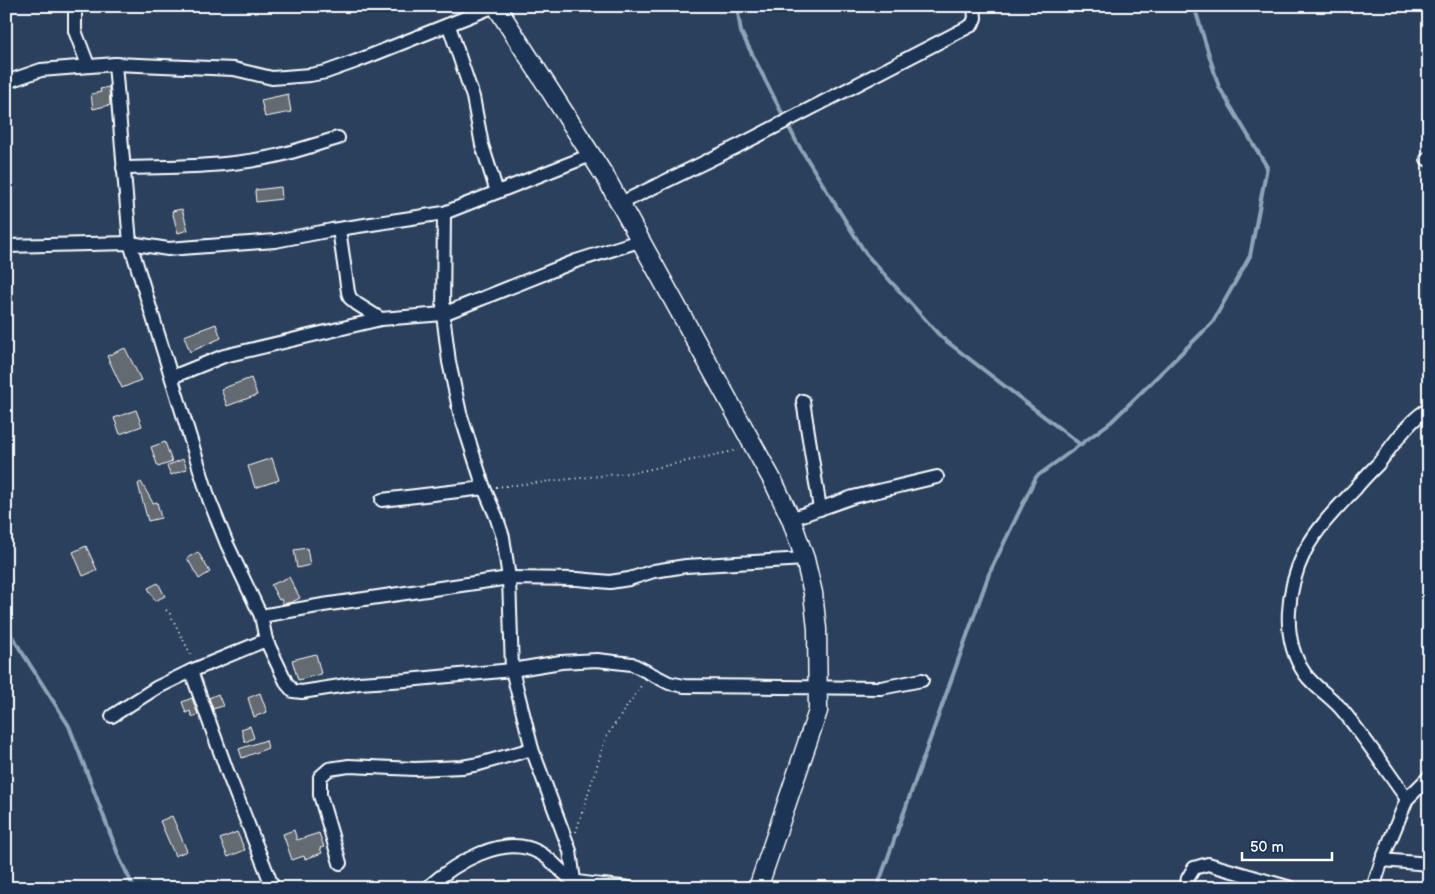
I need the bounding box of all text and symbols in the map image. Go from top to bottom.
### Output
scale bar [1242,829,1332,861]
text: 50 m [1250,838,1284,857]

